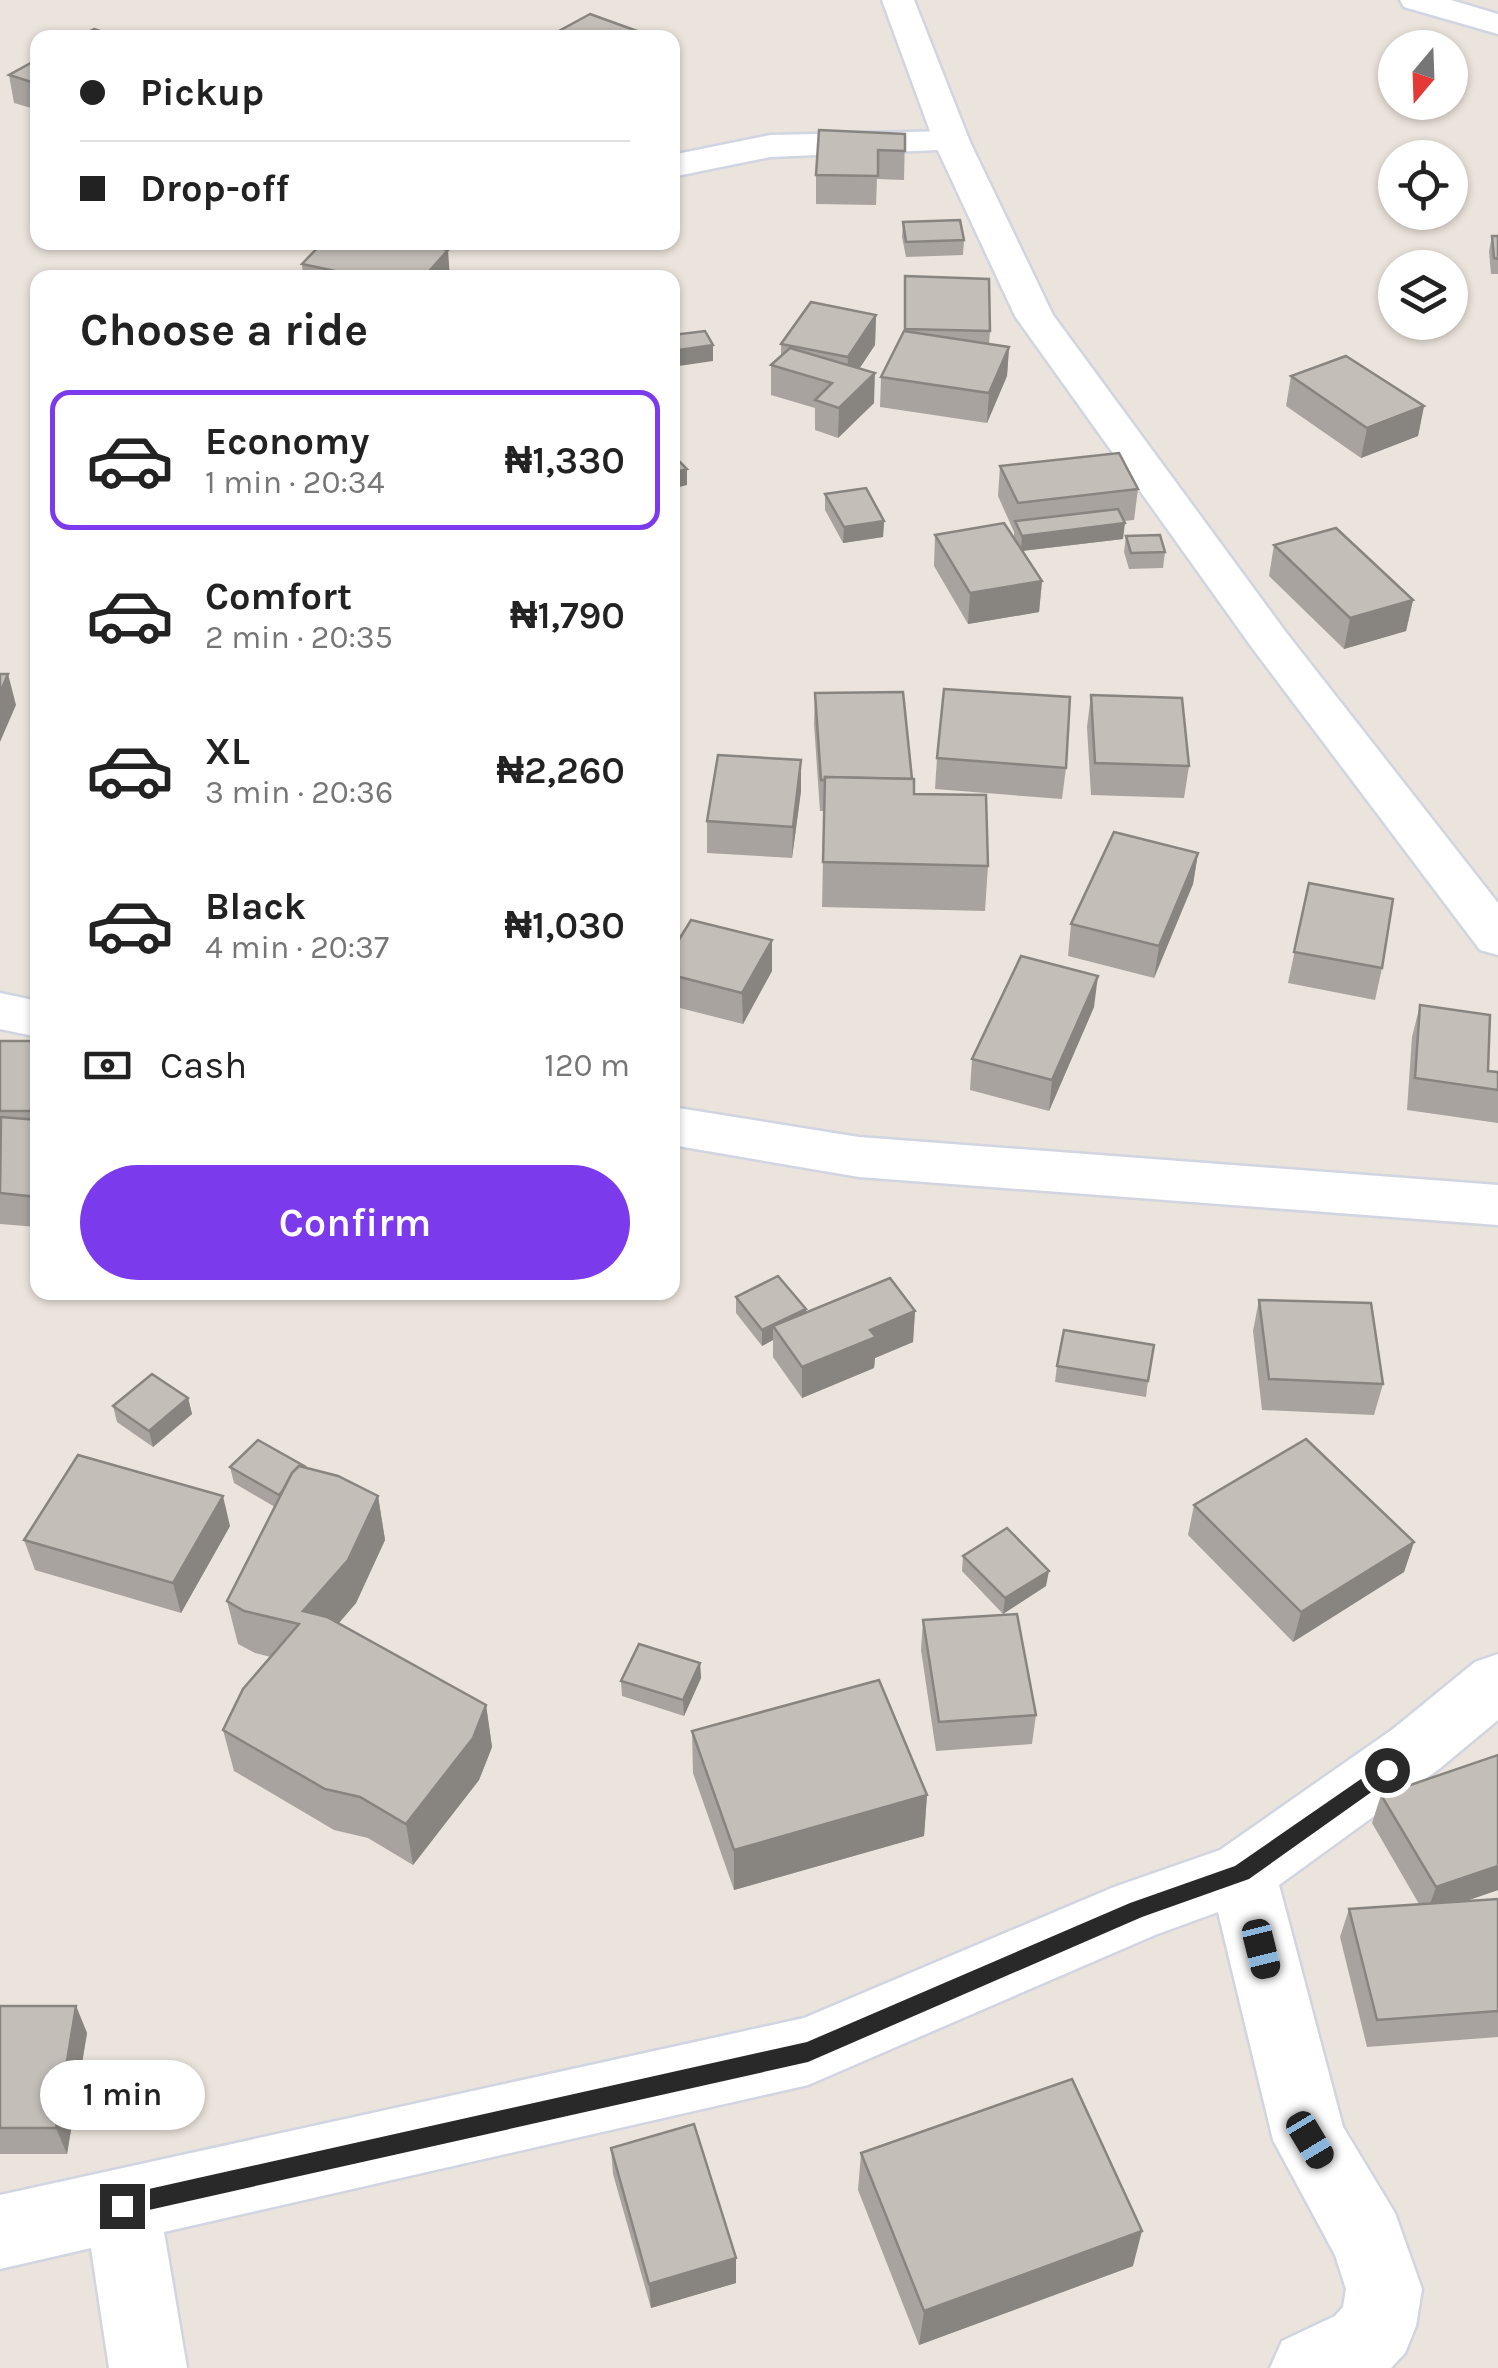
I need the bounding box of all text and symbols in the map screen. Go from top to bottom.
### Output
north arrow [1378,30,1468,120]
map controls [1378,30,1468,340]
text: Pickup [140,70,264,115]
button: locate [1378,140,1468,230]
text: Drop-off [140,166,289,211]
button: layers [1378,250,1468,340]
text: Choose a ride [80,304,368,356]
icon: car [85,415,175,505]
text: Economy [205,419,369,464]
text: ₦1,330 [505,438,625,483]
text: 1 min · 20:34 [205,464,385,501]
icon: car [85,570,175,660]
text: Comfort [205,574,352,619]
text: ₦1,790 [510,593,625,638]
text: 2 min · 20:35 [205,619,393,656]
icon: car [85,725,175,815]
text: XL [205,729,250,774]
text: ₦2,260 [497,748,625,793]
text: 3 min · 20:36 [205,774,393,811]
icon: car [85,880,175,970]
text: Black [205,884,306,929]
text: ₦1,030 [505,903,625,948]
text: 4 min · 20:37 [205,929,389,966]
icon: cash [80,1038,135,1093]
text: Cash [160,1043,247,1088]
text: 120 m [544,1047,630,1084]
button: Confirm [80,1165,630,1280]
route start [1365,1748,1410,1793]
car [1239,1916,1283,1982]
callout: 1 min [39,2061,204,2131]
text: 1 min [83,2076,162,2113]
car [1282,2107,1338,2173]
route end [100,2184,145,2229]

